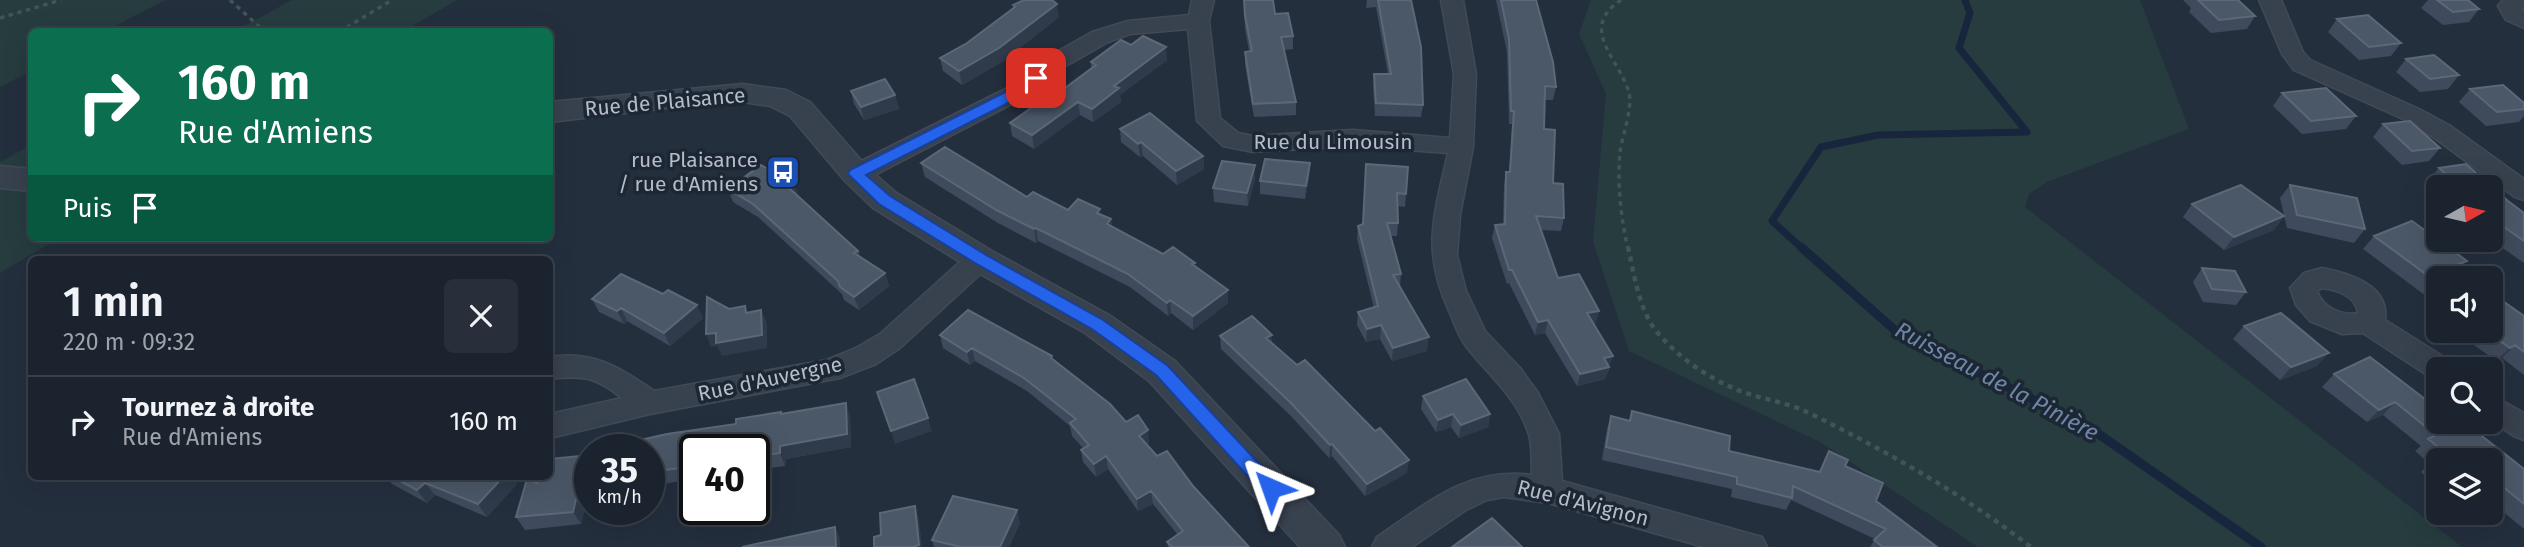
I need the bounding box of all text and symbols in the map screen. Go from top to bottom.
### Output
pin [1006,48,1066,108]
text: 160 m [178,53,310,112]
icon: right [63,56,154,147]
icon: arrive [1017,59,1055,97]
street label: Rue de Plaisance [584,82,746,122]
text: Rue d'Amiens [178,113,373,151]
street label: Rue du Limousin [1253,129,1413,155]
place label: rue Plaisance / rue d'Amiens [618,147,758,197]
bus stop icon: rue Plaisance / rue d'Amiens [764,153,802,191]
north arrow [2426,175,2502,252]
map controls [2426,175,2503,525]
icon: arrive [126,189,164,227]
text: Puis [63,193,112,224]
button: sound [2426,266,2503,343]
text: 1 min [63,277,164,327]
button: close [444,279,518,353]
water label: Ruisseau de la Pinière [1890,315,2104,447]
text: 220 m · 09:32 [63,328,195,356]
street label: Rue d'Auvergne [695,351,845,407]
button: search [2426,357,2503,434]
text: Tournez à droite [122,392,314,423]
icon: right [63,403,101,441]
text: 160 m [449,406,518,437]
text: Rue d'Amiens [122,423,262,451]
speed limit sign: 40 [679,434,770,525]
button: layers [2426,448,2503,525]
text: 35 [601,449,638,491]
position arrow [1234,451,1308,525]
street label: Rue d'Avignon [1515,474,1651,532]
text: km/h [597,486,642,508]

